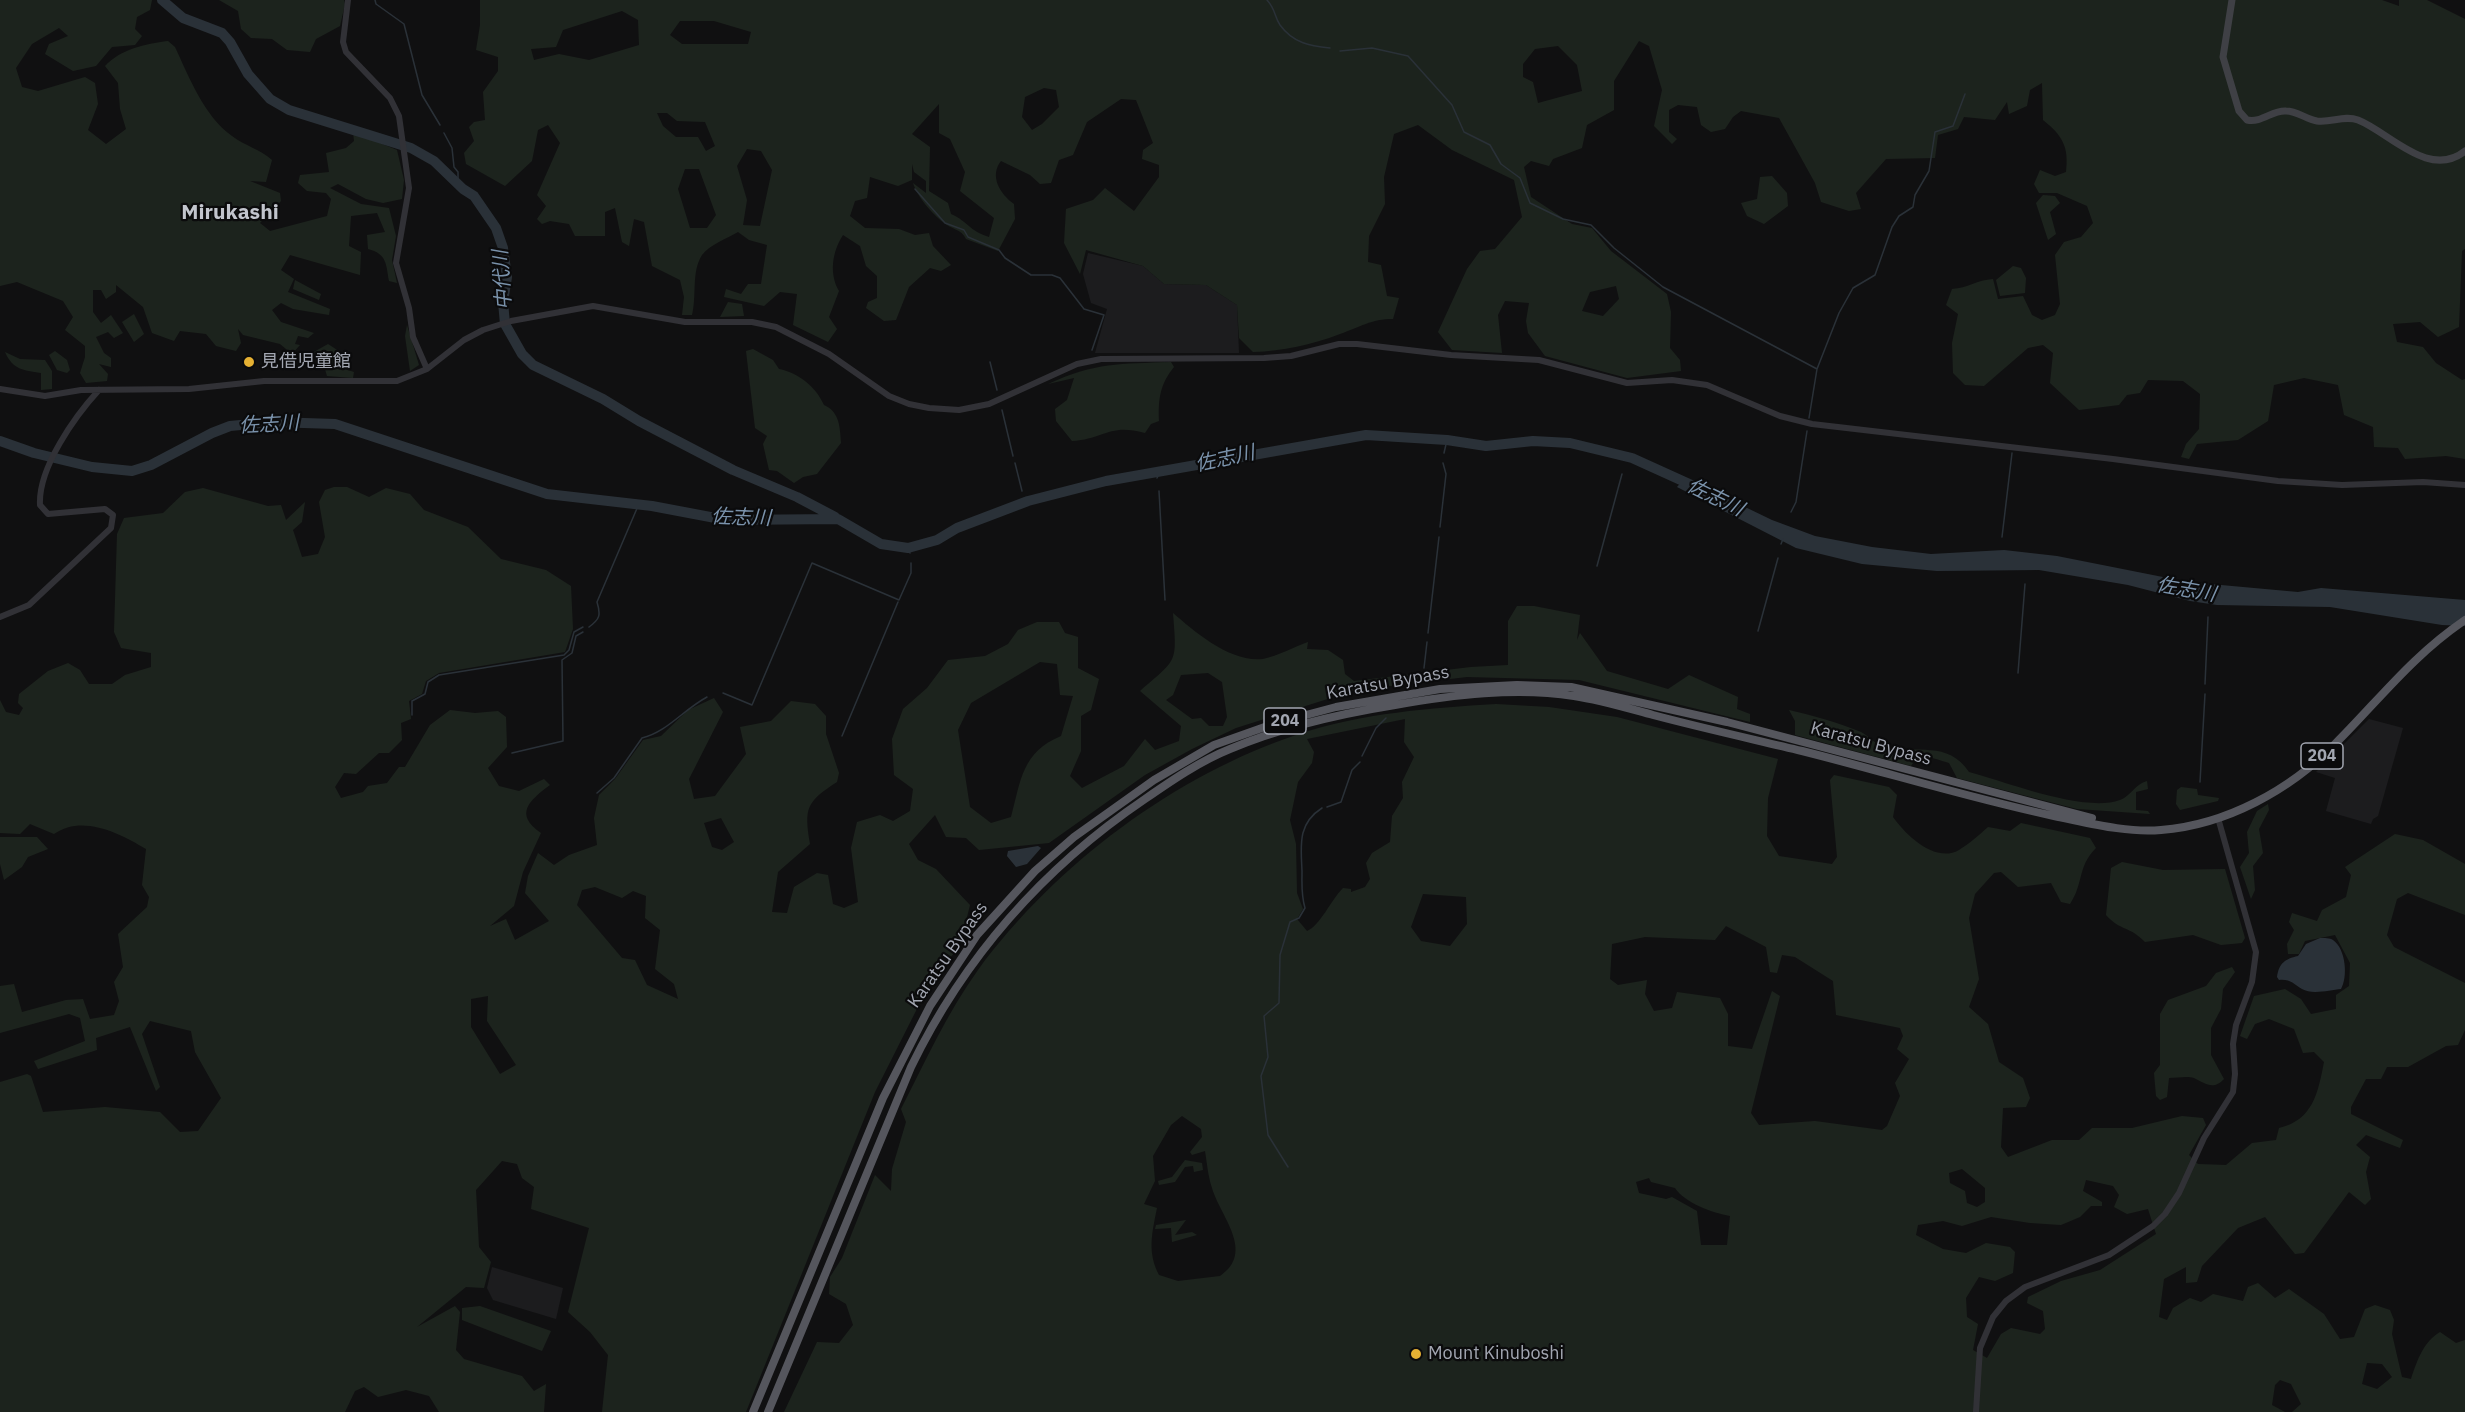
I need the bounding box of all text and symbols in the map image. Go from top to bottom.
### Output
district label: Mirukashi [181,200,279,226]
water label: 中代川 [489,249,517,311]
place label: 見借児童館 [261,351,351,373]
marker: 見借児童館 [242,355,256,369]
water label: 佐志川 [238,411,300,439]
water label: 佐志川 [1193,441,1257,477]
water label: 佐志川 [1683,474,1747,522]
water label: 佐志川 [711,505,771,531]
water label: 佐志川 [2154,573,2218,607]
street label: Karatsu Bypass [1325,662,1451,704]
road number: 204 [1264,708,1306,734]
street label: Karatsu Bypass [1808,717,1934,771]
road number: 204 [2301,743,2343,769]
street label: Karatsu Bypass [903,898,993,1012]
place label: Mount Kinuboshi [1428,1343,1564,1365]
marker: Mount Kinuboshi [1409,1347,1423,1361]

